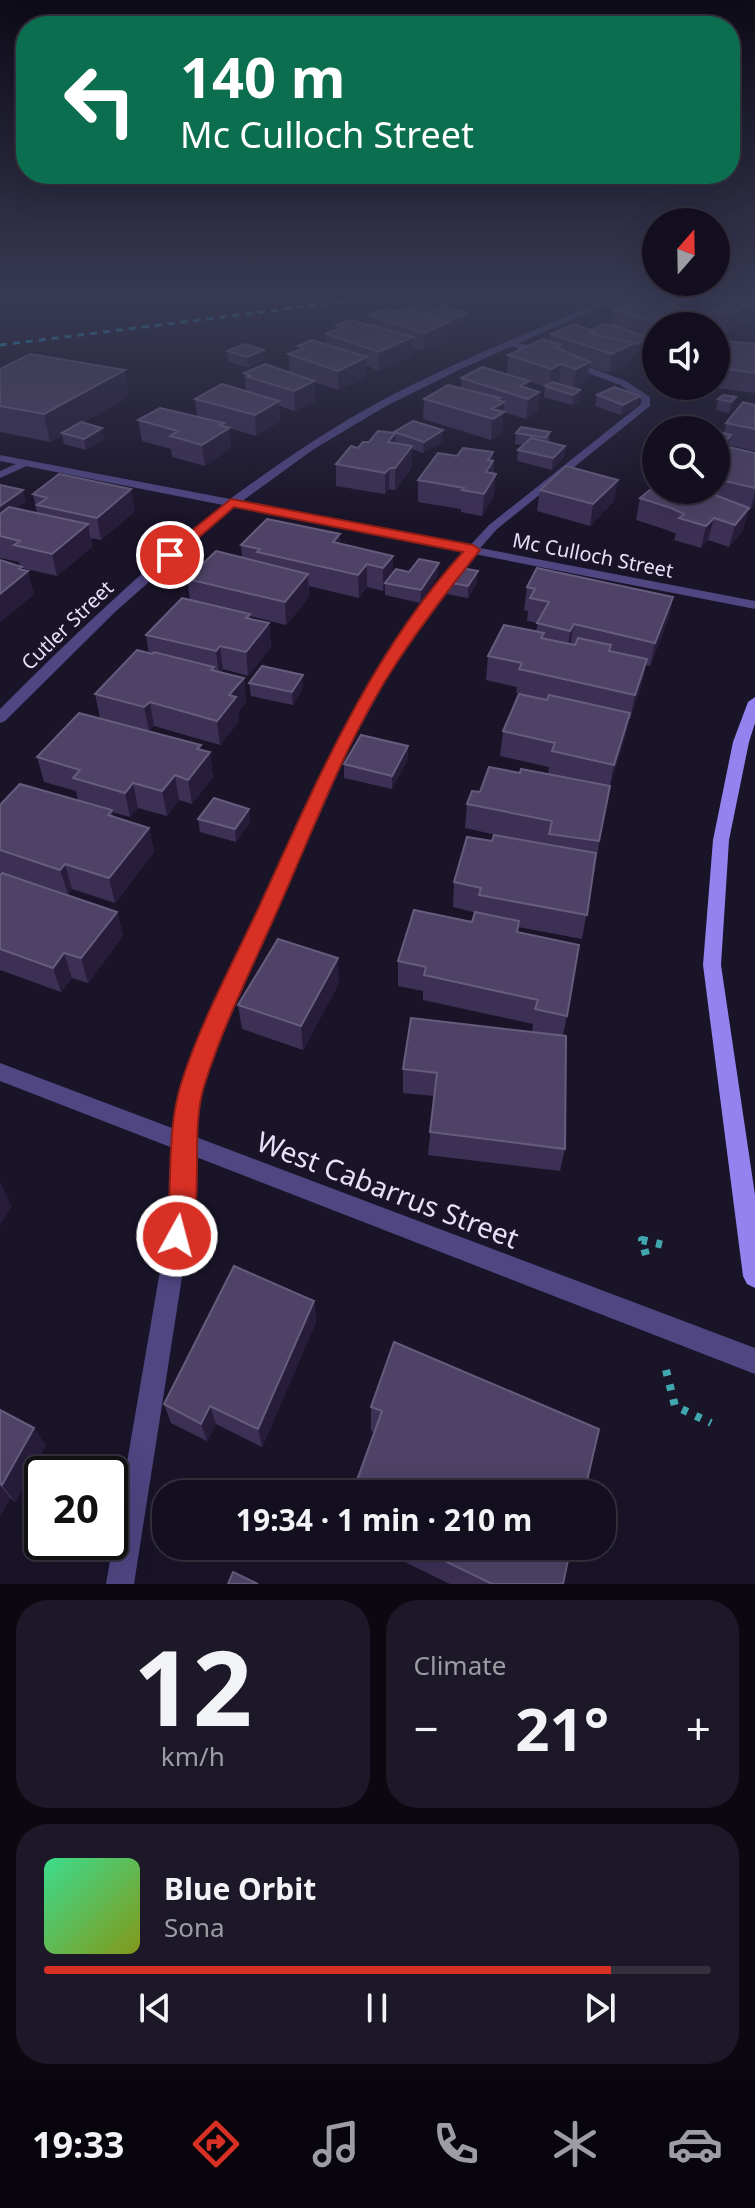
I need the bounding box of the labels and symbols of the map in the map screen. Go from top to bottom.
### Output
north arrow [642,208,730,296]
pin [136,521,204,589]
street label: Mc Culloch Street [510,526,676,584]
street label: Cutler Street [15,574,119,676]
street label: West Cabarrus Street [252,1121,524,1257]
position arrow [135,1194,219,1278]
speed limit sign: 20 [24,1456,128,1560]

